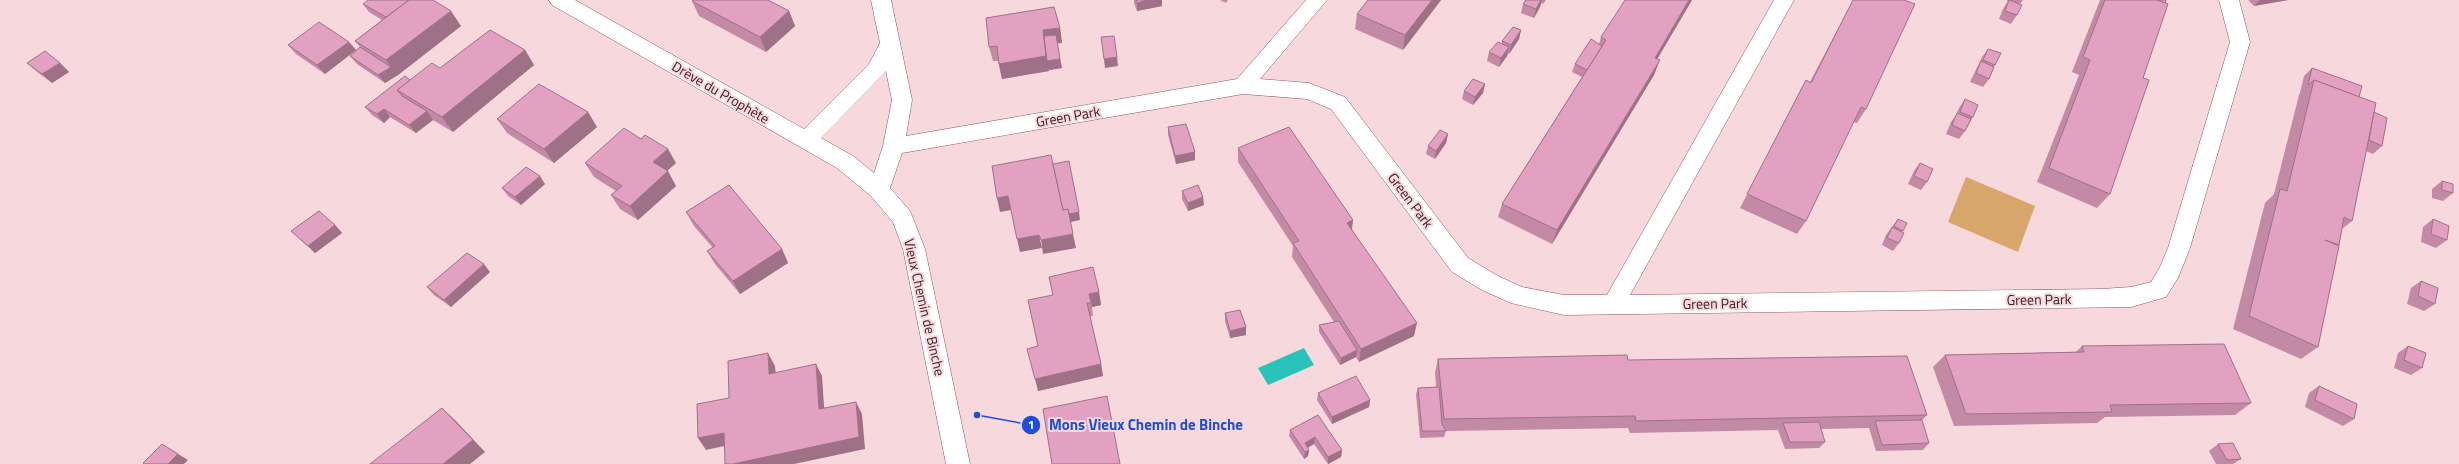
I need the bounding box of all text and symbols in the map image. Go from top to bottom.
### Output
street label: Drève du Prophète [668,55,774,129]
street label: Green Park [1034,100,1102,132]
street label: Green Park [1383,168,1439,232]
street label: Vieux Chemin de Binche [899,236,951,378]
street label: Green Park [2006,288,2072,310]
street label: Green Park [1682,292,1748,314]
callout: Mons Vieux Chemin de Binche [1021,411,1251,438]
text: Mons Vieux Chemin de Binche [1049,413,1243,436]
text: 1 [1028,415,1034,434]

